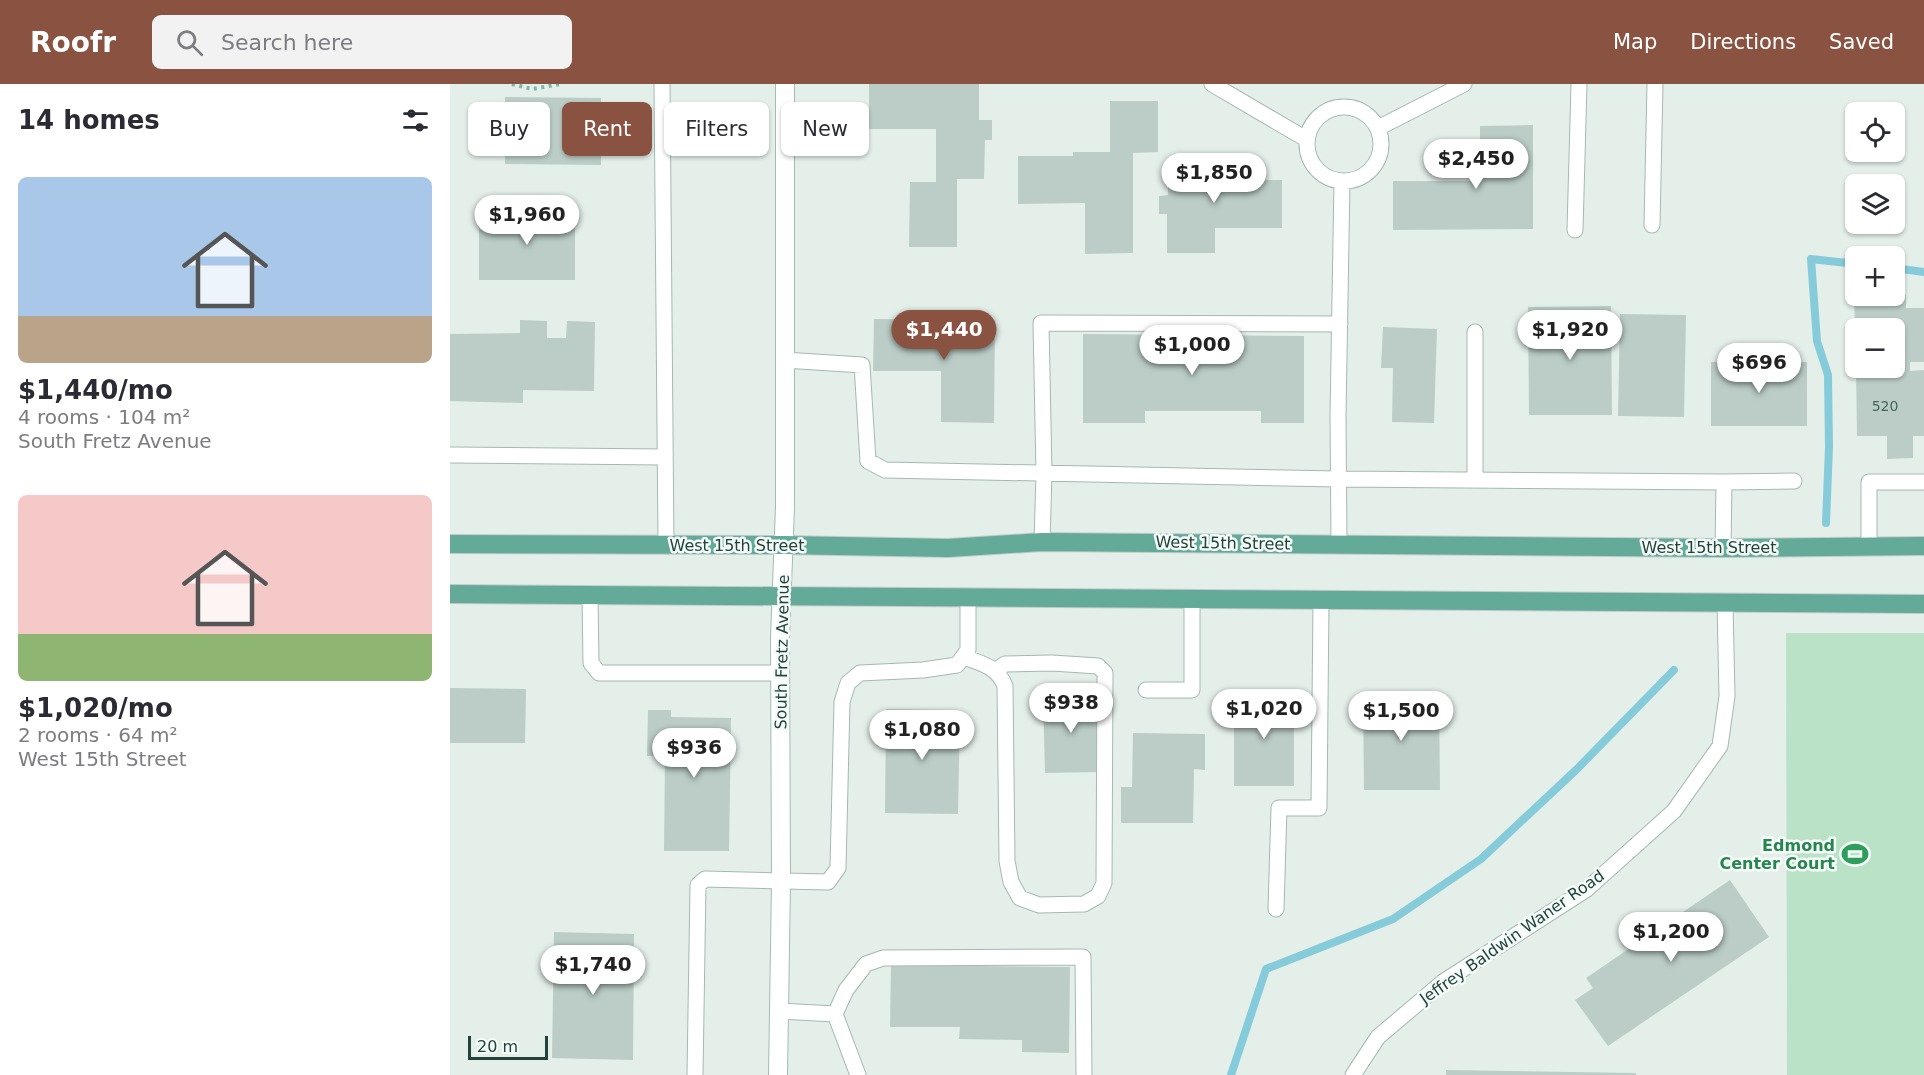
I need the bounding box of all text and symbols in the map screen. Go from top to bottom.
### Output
search box [152,15,572,69]
text: Roofr [30,26,116,59]
icon: search [173,26,206,59]
text: Search here [221,30,353,55]
text: Map [1613,30,1657,54]
text: Directions [1690,30,1796,54]
text: Saved [1829,30,1894,54]
chip: Buy [468,102,550,156]
chip: Rent [562,102,652,156]
chip: Filters [664,102,769,156]
chip: New [781,102,869,156]
map controls [1845,102,1905,378]
button: locate [1845,102,1905,162]
icon: filters [399,104,432,137]
text: 14 homes [18,105,160,135]
pin: $2,450 [1427,139,1525,190]
text: $2,450 [1437,146,1515,170]
pin: $1,850 [1165,153,1263,204]
text: $1,850 [1175,160,1253,184]
button: layers [1845,174,1905,234]
pin: $1,960 [478,195,576,246]
text: $1,960 [488,202,566,226]
icon: home [171,216,279,324]
button: + [1845,246,1905,306]
pin: $1,440 [895,310,993,361]
pin: $1,920 [1521,310,1619,361]
text: $1,440 [905,317,983,341]
text: $1,920 [1531,317,1609,341]
button: − [1845,318,1905,378]
pin: $1,000 [1143,325,1241,376]
text: $1,000 [1153,332,1231,356]
pin: $696 [1723,343,1795,394]
text: $696 [1731,350,1787,374]
text: $1,440/mo [18,375,173,405]
house number: 520 [1872,398,1898,414]
text: 4 rooms · 104 m² [18,405,190,429]
text: South Fretz Avenue [18,429,212,453]
street label: West 15th Street [1155,532,1291,554]
icon: home [171,534,279,642]
street label: West 15th Street [670,536,804,555]
street label: West 15th Street [1642,538,1776,557]
street label: South Fretz Avenue [771,574,793,730]
pin: $938 [1035,683,1107,734]
pin: $1,020 [1215,689,1313,740]
text: $938 [1043,690,1099,714]
pin: $1,500 [1352,691,1450,742]
text: $1,020/mo [18,693,173,723]
text: $1,020 [1225,696,1303,720]
text: $1,500 [1362,698,1440,722]
pin: $1,080 [873,710,971,761]
text: $1,080 [883,717,961,741]
text: 2 rooms · 64 m² [18,723,178,747]
pin: $936 [658,728,730,779]
text: $936 [666,735,722,759]
text: West 15th Street [18,747,187,771]
place label: Edmond Center Court [1719,836,1835,873]
sports icon: Edmond Center Court [1840,839,1870,869]
street label: Jeffrey Baldwin Waner Road [1415,866,1608,1009]
pin: $1,200 [1622,912,1720,963]
text: $1,200 [1632,919,1710,943]
pin: $1,740 [544,945,642,996]
text: $1,740 [554,952,632,976]
scale bar [468,1033,548,1060]
text: 20 m [477,1037,518,1056]

